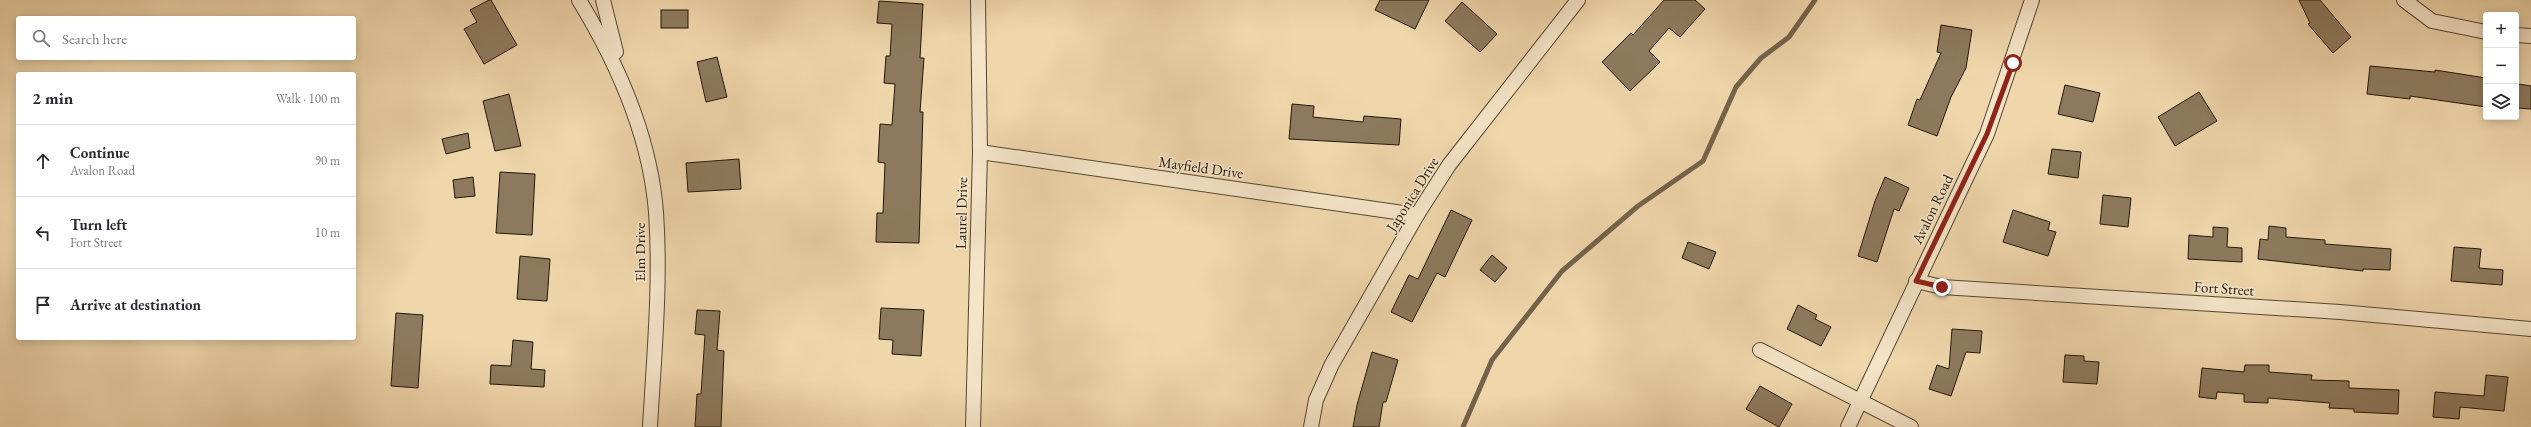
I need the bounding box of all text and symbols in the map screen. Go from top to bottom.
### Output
map controls [2483,12,2519,120]
button: + [2483,12,2519,48]
search box [16,16,356,60]
icon: search [30,27,52,49]
text: Search here [62,29,127,48]
button: − [2483,48,2519,84]
route start [2004,54,2022,72]
button: layers [2483,84,2519,120]
text: 2 min [32,87,73,109]
text: Walk · 100 m [276,90,340,107]
text: Continue [70,143,130,162]
icon: ahead [32,150,54,172]
text: 90 m [315,152,340,169]
street label: Mayfield Drive [1157,152,1245,182]
street label: Japonica Drive [1380,153,1443,237]
text: Avalon Road [70,162,135,179]
street label: Avalon Road [1907,171,1957,248]
street label: Laurel Drive [951,177,971,249]
text: Turn left [70,215,127,234]
icon: left [32,222,54,244]
street label: Elm Drive [630,222,649,281]
text: 10 m [315,224,340,241]
text: Fort Street [70,234,122,251]
street label: Fort Street [2193,276,2255,300]
route end [1933,278,1951,296]
icon: arrive [32,294,54,316]
text: Arrive at destination [70,295,201,314]

